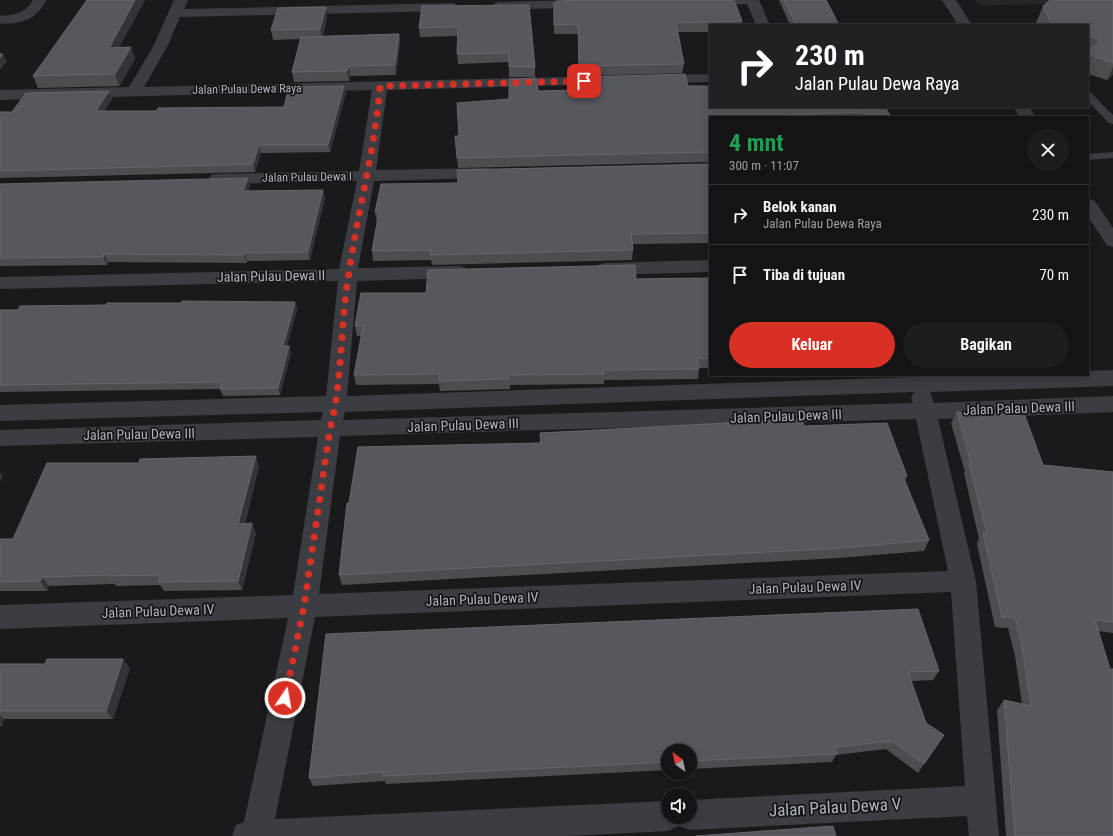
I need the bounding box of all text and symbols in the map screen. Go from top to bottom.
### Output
text: 230 m [795,39,865,72]
icon: right [729,40,781,92]
pin [567,64,601,98]
icon: arrive [573,70,595,92]
text: Jalan Pulau Dewa Raya [795,73,959,94]
street label: Jalan Pulau Dewa Raya [192,81,302,97]
text: 4 mnt [729,129,784,157]
button: close [1027,129,1069,171]
text: 300 m · 11:07 [729,158,799,173]
street label: Jalan Pulau Dewa I [262,169,352,185]
text: Belok kanan [763,198,837,216]
icon: right [729,204,751,226]
text: 230 m [1032,206,1069,224]
text: Jalan Pulau Dewa Raya [763,216,882,231]
icon: arrive [729,264,751,286]
text: Tiba di tujuan [763,266,845,284]
text: 70 m [1039,266,1069,284]
street label: Jalan Pulau Dewa II [217,267,325,285]
button: Keluar [729,322,895,368]
button: Bagikan [903,322,1069,368]
street label: Jalan Palau Dewa III [963,398,1075,418]
street label: Jalan Pulau Dewa III [730,406,842,426]
street label: Jalan Pulau Dewa III [407,415,519,435]
street label: Jalan Pulau Dewa III [83,425,195,443]
street label: Jalan Pulau Dewa IV [748,577,862,597]
street label: Jalan Pulau Dewa IV [425,589,539,609]
street label: Jalan Pulau Dewa IV [101,601,215,621]
position arrow [264,677,306,719]
north arrow [661,744,697,780]
map controls [661,744,697,824]
button: sound [661,788,697,824]
street label: Jalan Palau Dewa V [768,794,902,820]

